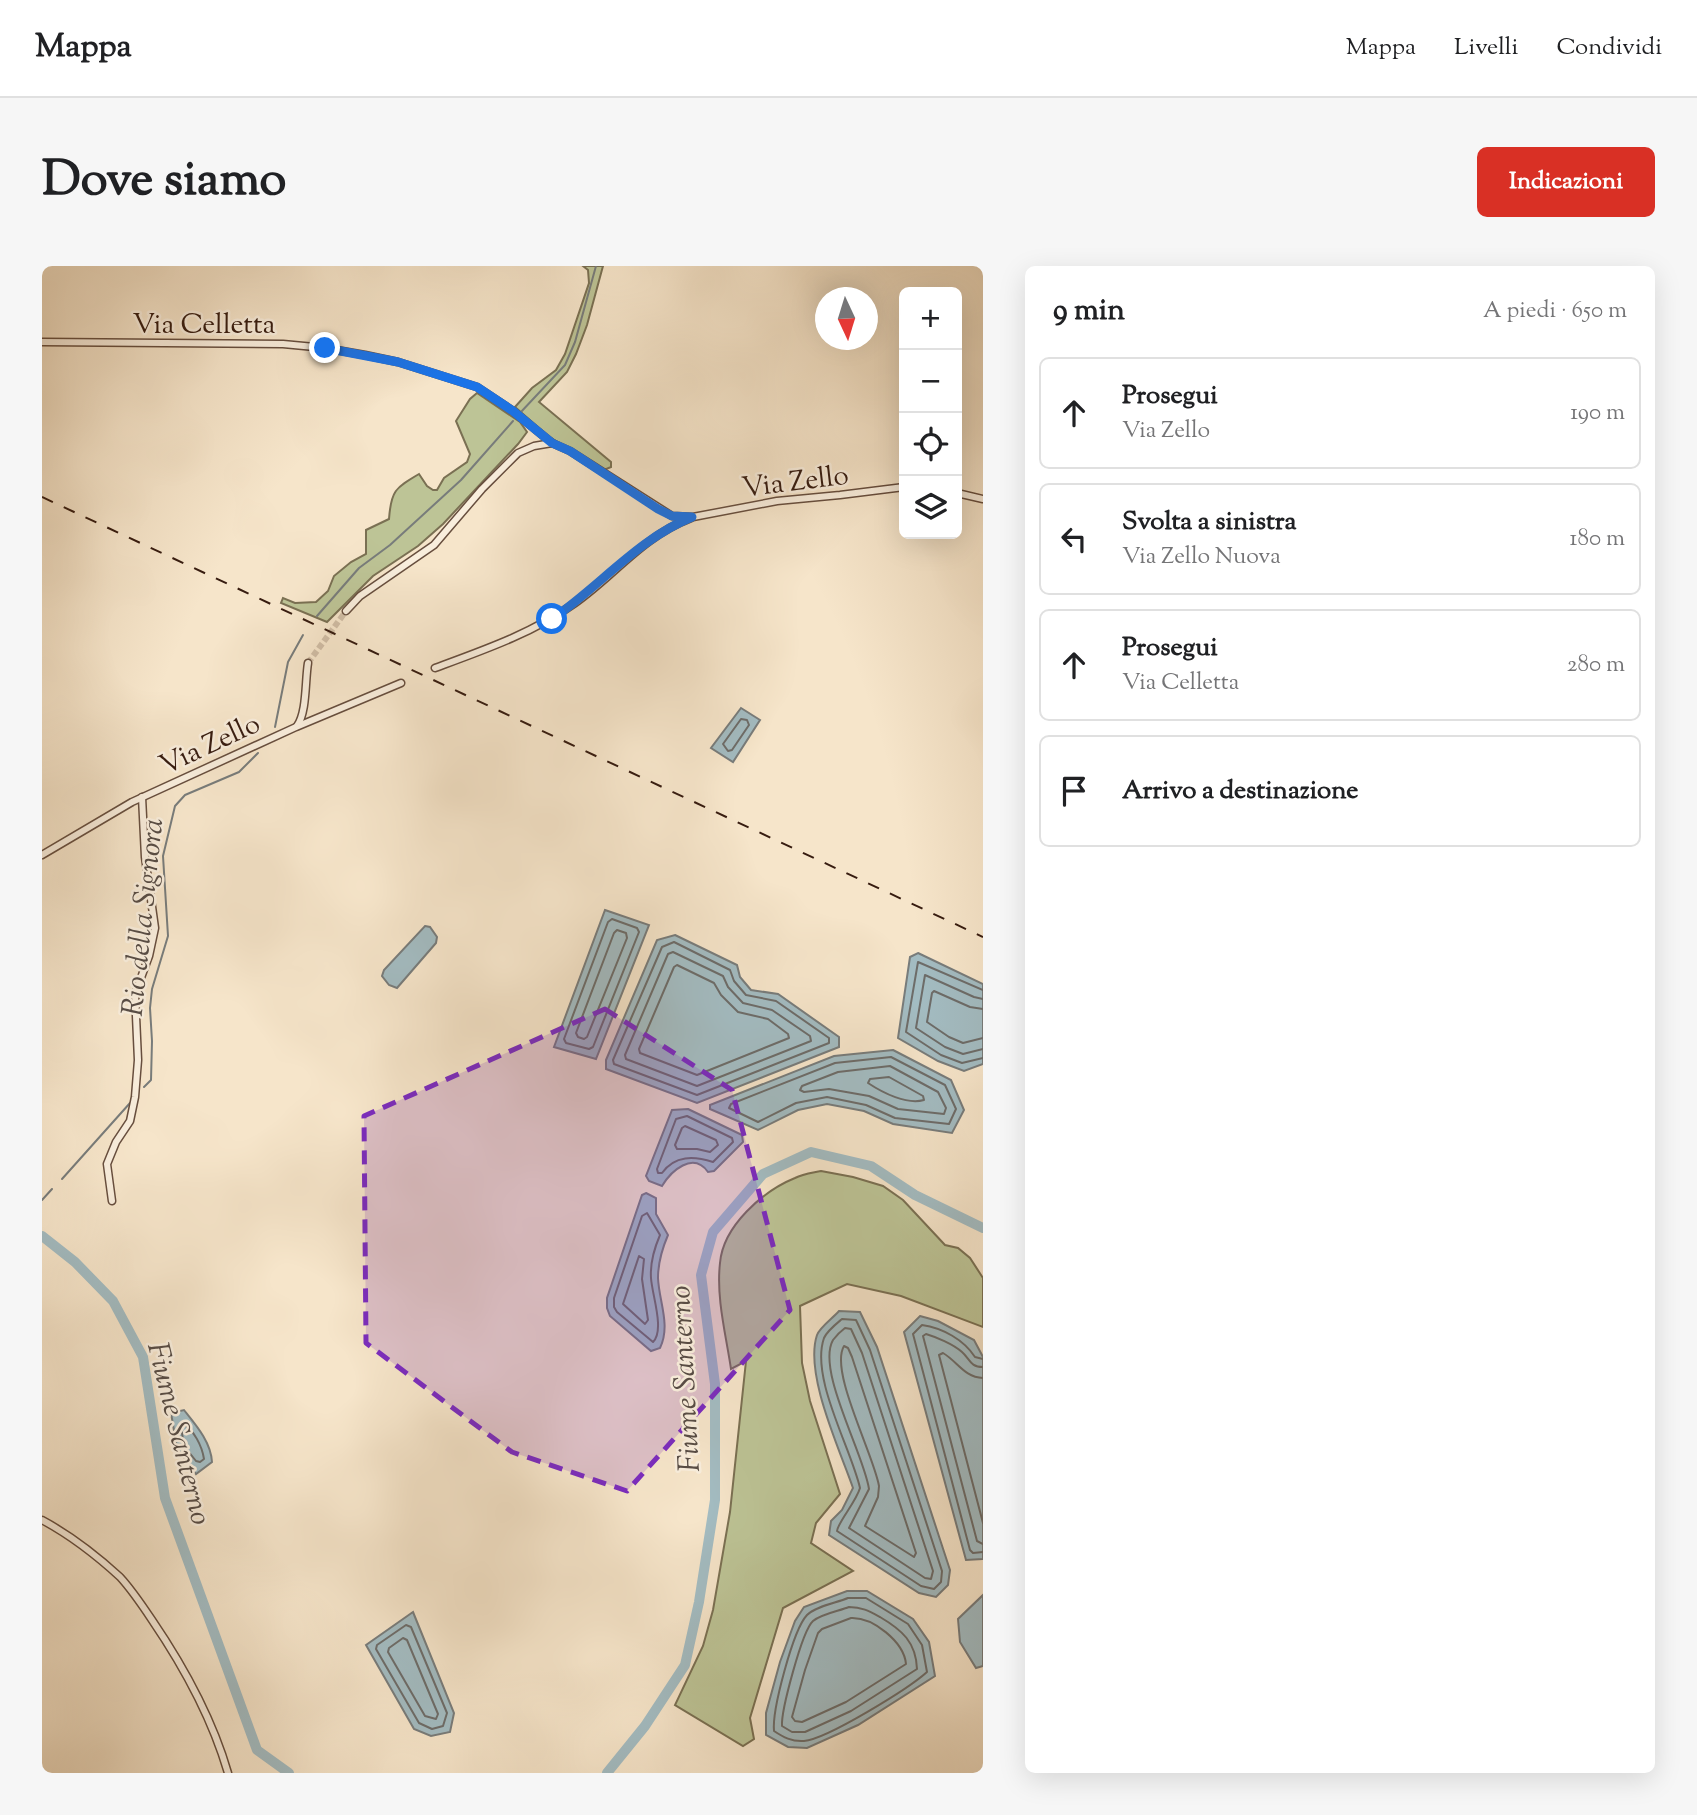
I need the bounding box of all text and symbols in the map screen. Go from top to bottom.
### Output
text: Mappa [35,24,132,72]
text: Mappa [1346,31,1416,65]
text: Livelli [1454,31,1518,65]
text: Condividi [1556,31,1662,65]
text: Dove siamo [42,147,286,217]
button: Indicazioni [1477,147,1655,217]
north arrow [815,287,878,350]
map controls [899,287,962,539]
button: + [899,287,962,350]
text: 9 min [1053,290,1125,333]
text: A piedi · 650 m [1483,295,1627,328]
street label: Via Celletta [133,306,275,346]
route end [309,332,340,363]
button: − [899,350,962,413]
text: Prosegui [1122,378,1218,415]
icon: ahead [1055,394,1093,432]
text: 190 m [1570,397,1625,430]
button: locate [899,413,962,476]
text: Via Zello [1122,415,1210,448]
street label: Via Zello [740,457,851,509]
button: layers [899,476,962,539]
text: Svolta a sinistra [1122,504,1297,541]
icon: left [1055,520,1093,558]
text: 180 m [1570,523,1625,556]
text: Via Zello Nuova [1122,541,1281,574]
route start [536,603,567,634]
text: Prosegui [1122,630,1218,667]
icon: ahead [1055,646,1093,684]
text: 280 m [1567,649,1625,682]
text: Via Celletta [1122,667,1239,700]
street label: Via Zello [153,705,267,786]
icon: arrive [1055,772,1093,810]
text: Arrivo a destinazione [1122,773,1358,810]
water label: Rio della Signora [113,816,176,1018]
water label: Fiume Santerno [660,1284,713,1473]
water label: Fiume Santerno [134,1338,221,1530]

